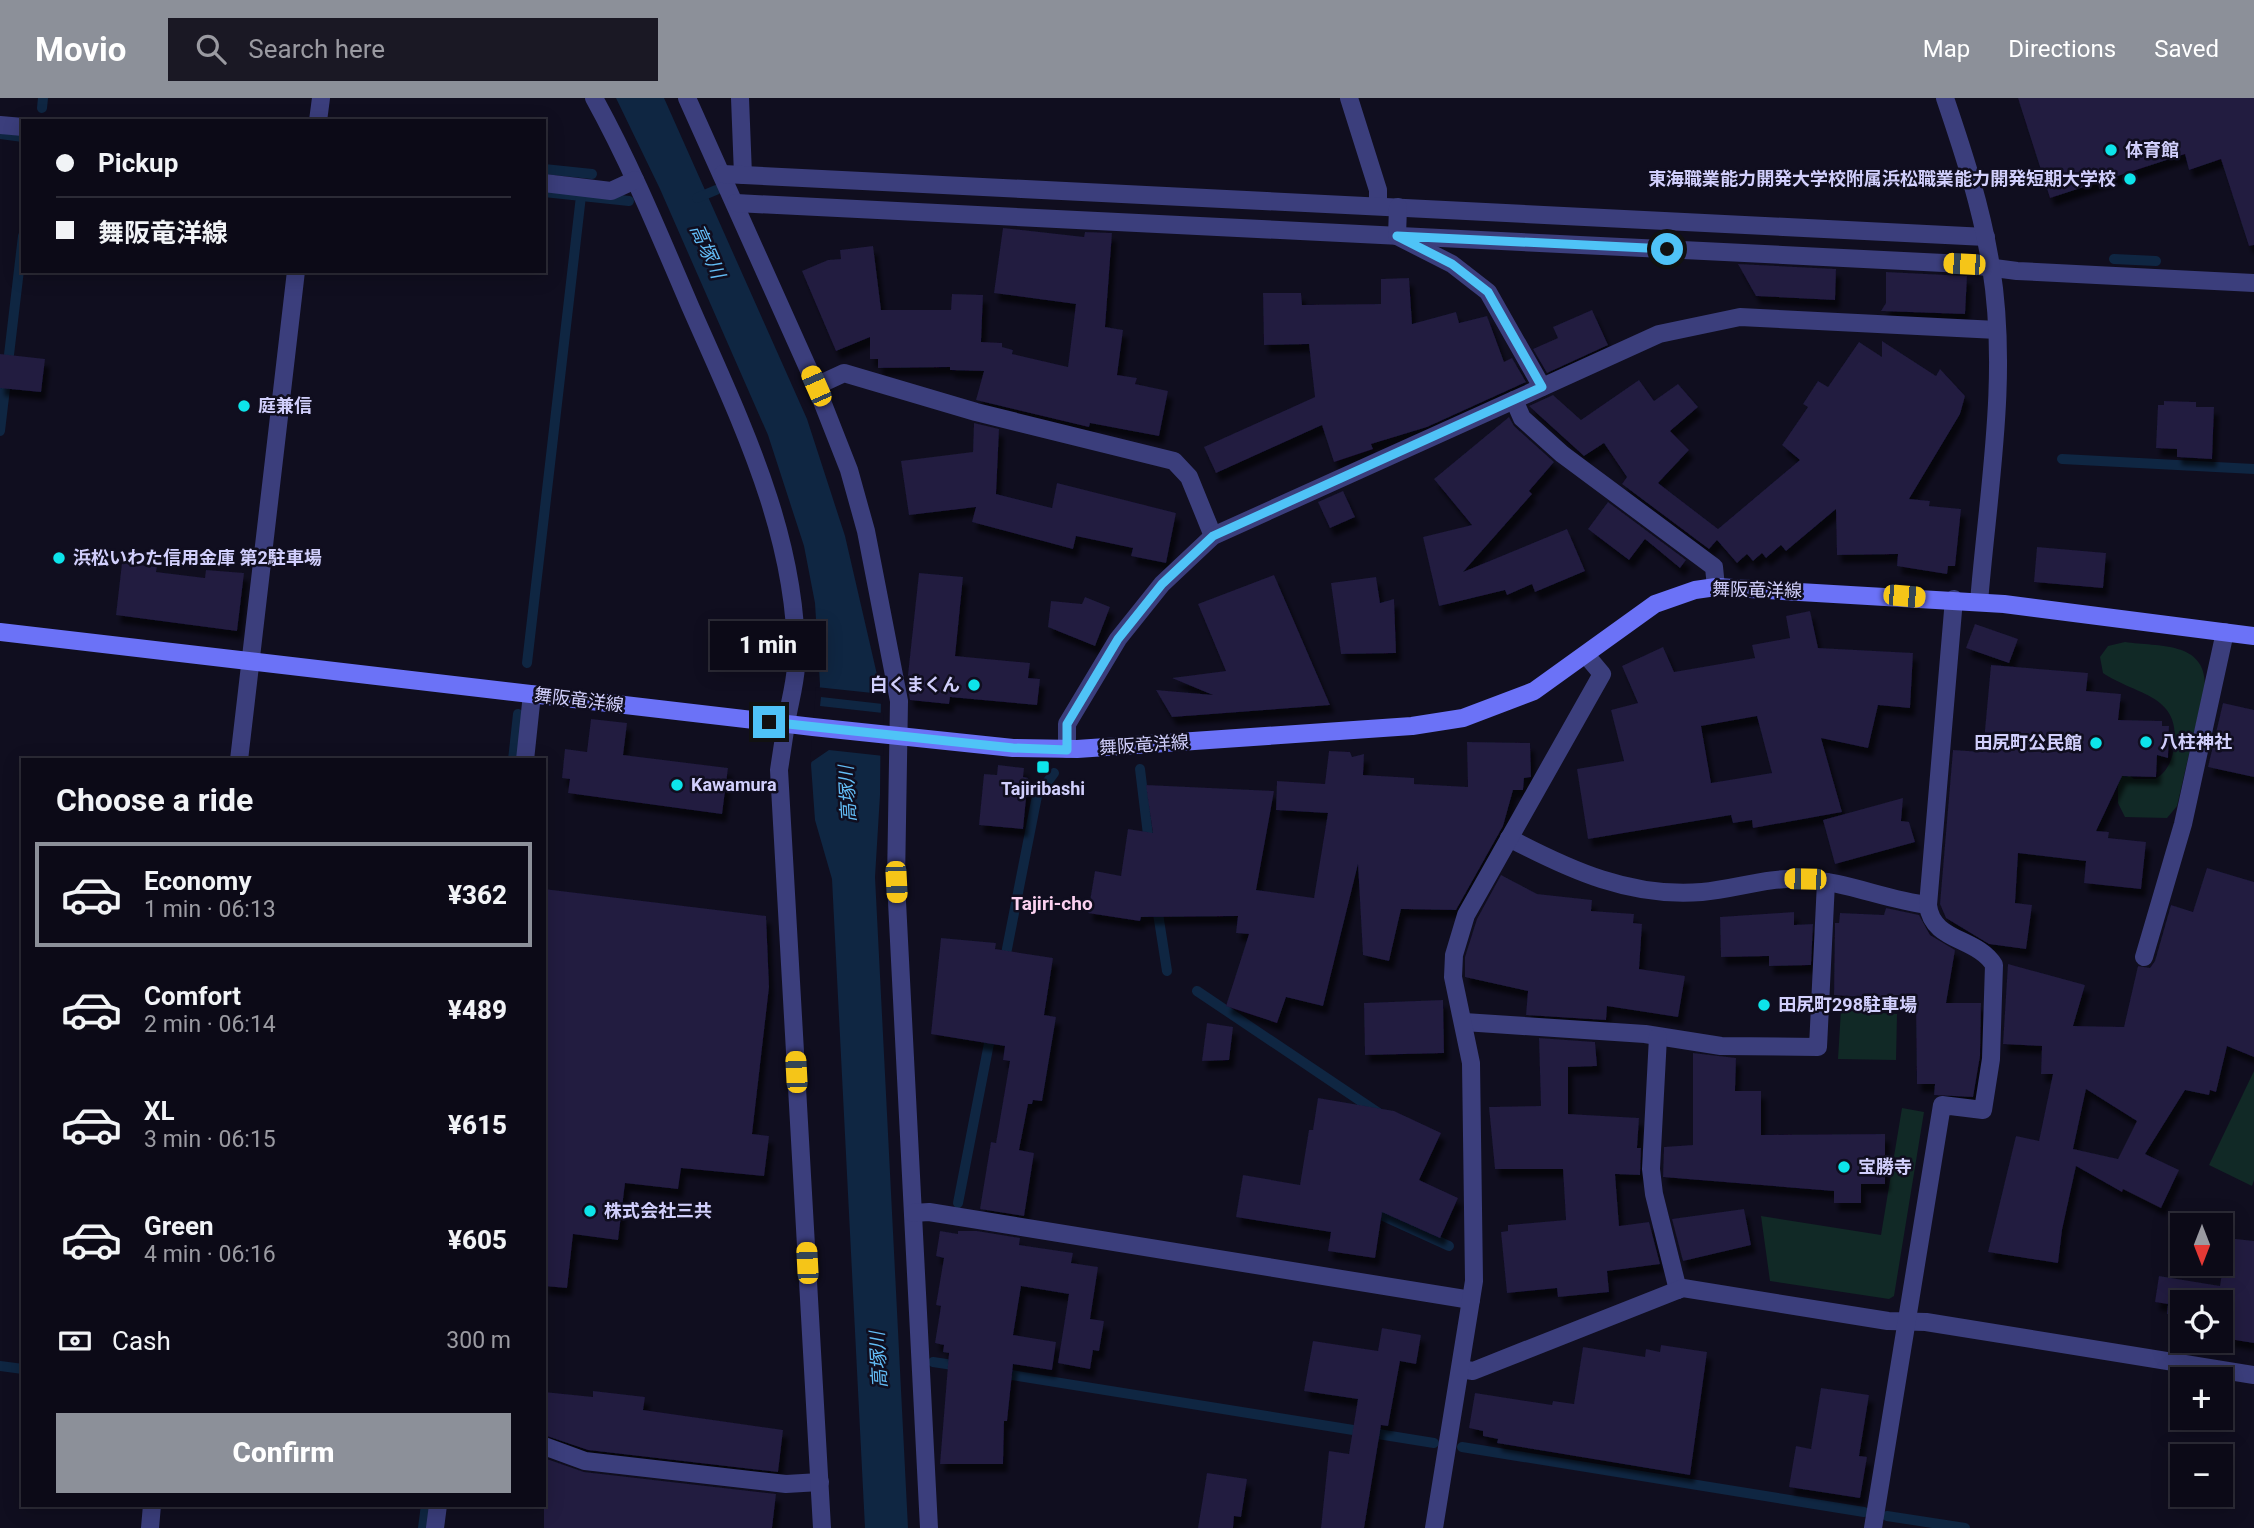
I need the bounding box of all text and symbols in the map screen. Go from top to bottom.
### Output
search box [168,18,658,81]
text: Movio [35,30,126,69]
icon: search [192,30,230,68]
text: Search here [248,34,385,64]
text: Map [1923,35,1970,63]
text: Directions [2008,35,2116,63]
text: Saved [2154,35,2219,63]
place label: 体育館 [2125,139,2179,160]
marker: 体育館 [2103,142,2119,158]
text: Pickup [98,148,178,178]
place label: 東海職業能力開発大学校附属浜松職業能力開発短期大学校 [1648,168,2116,189]
marker: 東海職業能力開発大学校附属浜松職業能力開発短期大学校 [2122,171,2138,187]
text: 舞阪竜洋線 [98,218,228,248]
water label: 高塚川 [685,220,730,284]
route start [1651,233,1683,265]
car [1943,252,1986,276]
car [798,363,835,409]
place label: 庭兼信 [258,395,312,416]
marker: 庭兼信 [236,398,252,414]
place label: 浜松いわた信用金庫 第2駐車場 [73,547,322,568]
marker: 浜松いわた信用金庫 第2駐車場 [51,550,67,566]
street label: 舞阪竜洋線 [1712,578,1802,601]
car [1883,584,1926,608]
callout: 1 min [711,620,827,670]
text: 1 min [739,632,797,659]
place label: 白くまくん [870,674,960,695]
marker: 白くまくん [966,677,982,693]
street label: 舞阪竜洋線 [533,684,625,715]
route end [753,706,785,738]
street label: 舞阪竜洋線 [1098,731,1190,758]
place label: 八柱神社 [2160,731,2232,752]
place label: 田尻町公民館 [1974,732,2082,753]
marker: 八柱神社 [2138,734,2154,750]
marker: 田尻町公民館 [2088,735,2104,751]
marker: Tajiribashi [1035,759,1051,775]
water label: 高塚川 [834,763,860,823]
place label: Kawamura [691,774,777,795]
marker: Kawamura [669,777,685,793]
place label: Tajiribashi [1001,778,1085,799]
text: Choose a ride [56,781,253,819]
car [885,860,908,904]
icon: car [60,863,123,926]
text: Economy [144,866,251,896]
car [1784,868,1827,890]
text: ¥362 [448,880,507,910]
district label: Tajiri-cho [1011,892,1093,915]
text: 1 min · 06:13 [144,896,276,923]
icon: car [60,978,123,1041]
text: Comfort [144,981,241,1011]
place label: 田尻町298駐車場 [1778,994,1917,1015]
text: ¥489 [448,995,507,1025]
marker: 田尻町298駐車場 [1756,997,1772,1013]
text: 2 min · 06:14 [144,1011,276,1038]
car [785,1050,808,1094]
icon: car [60,1093,123,1156]
text: XL [144,1096,175,1126]
text: ¥615 [448,1110,507,1140]
text: 3 min · 06:15 [144,1126,276,1153]
place label: 宝勝寺 [1858,1156,1912,1177]
marker: 宝勝寺 [1836,1159,1852,1175]
place label: 株式会社三共 [604,1200,712,1221]
marker: 株式会社三共 [582,1203,598,1219]
icon: car [60,1208,123,1271]
text: Green [144,1211,214,1241]
north arrow [2170,1213,2233,1276]
map controls [2170,1213,2233,1507]
text: ¥605 [448,1225,507,1255]
text: 4 min · 06:16 [144,1241,276,1268]
car [796,1241,819,1285]
button: locate [2170,1290,2233,1353]
icon: cash [56,1322,94,1360]
text: Cash [112,1326,171,1356]
text: 300 m [446,1327,511,1354]
water label: 高塚川 [865,1329,891,1389]
button: + [2170,1367,2233,1430]
button: Confirm [56,1413,511,1493]
button: − [2170,1444,2233,1507]

